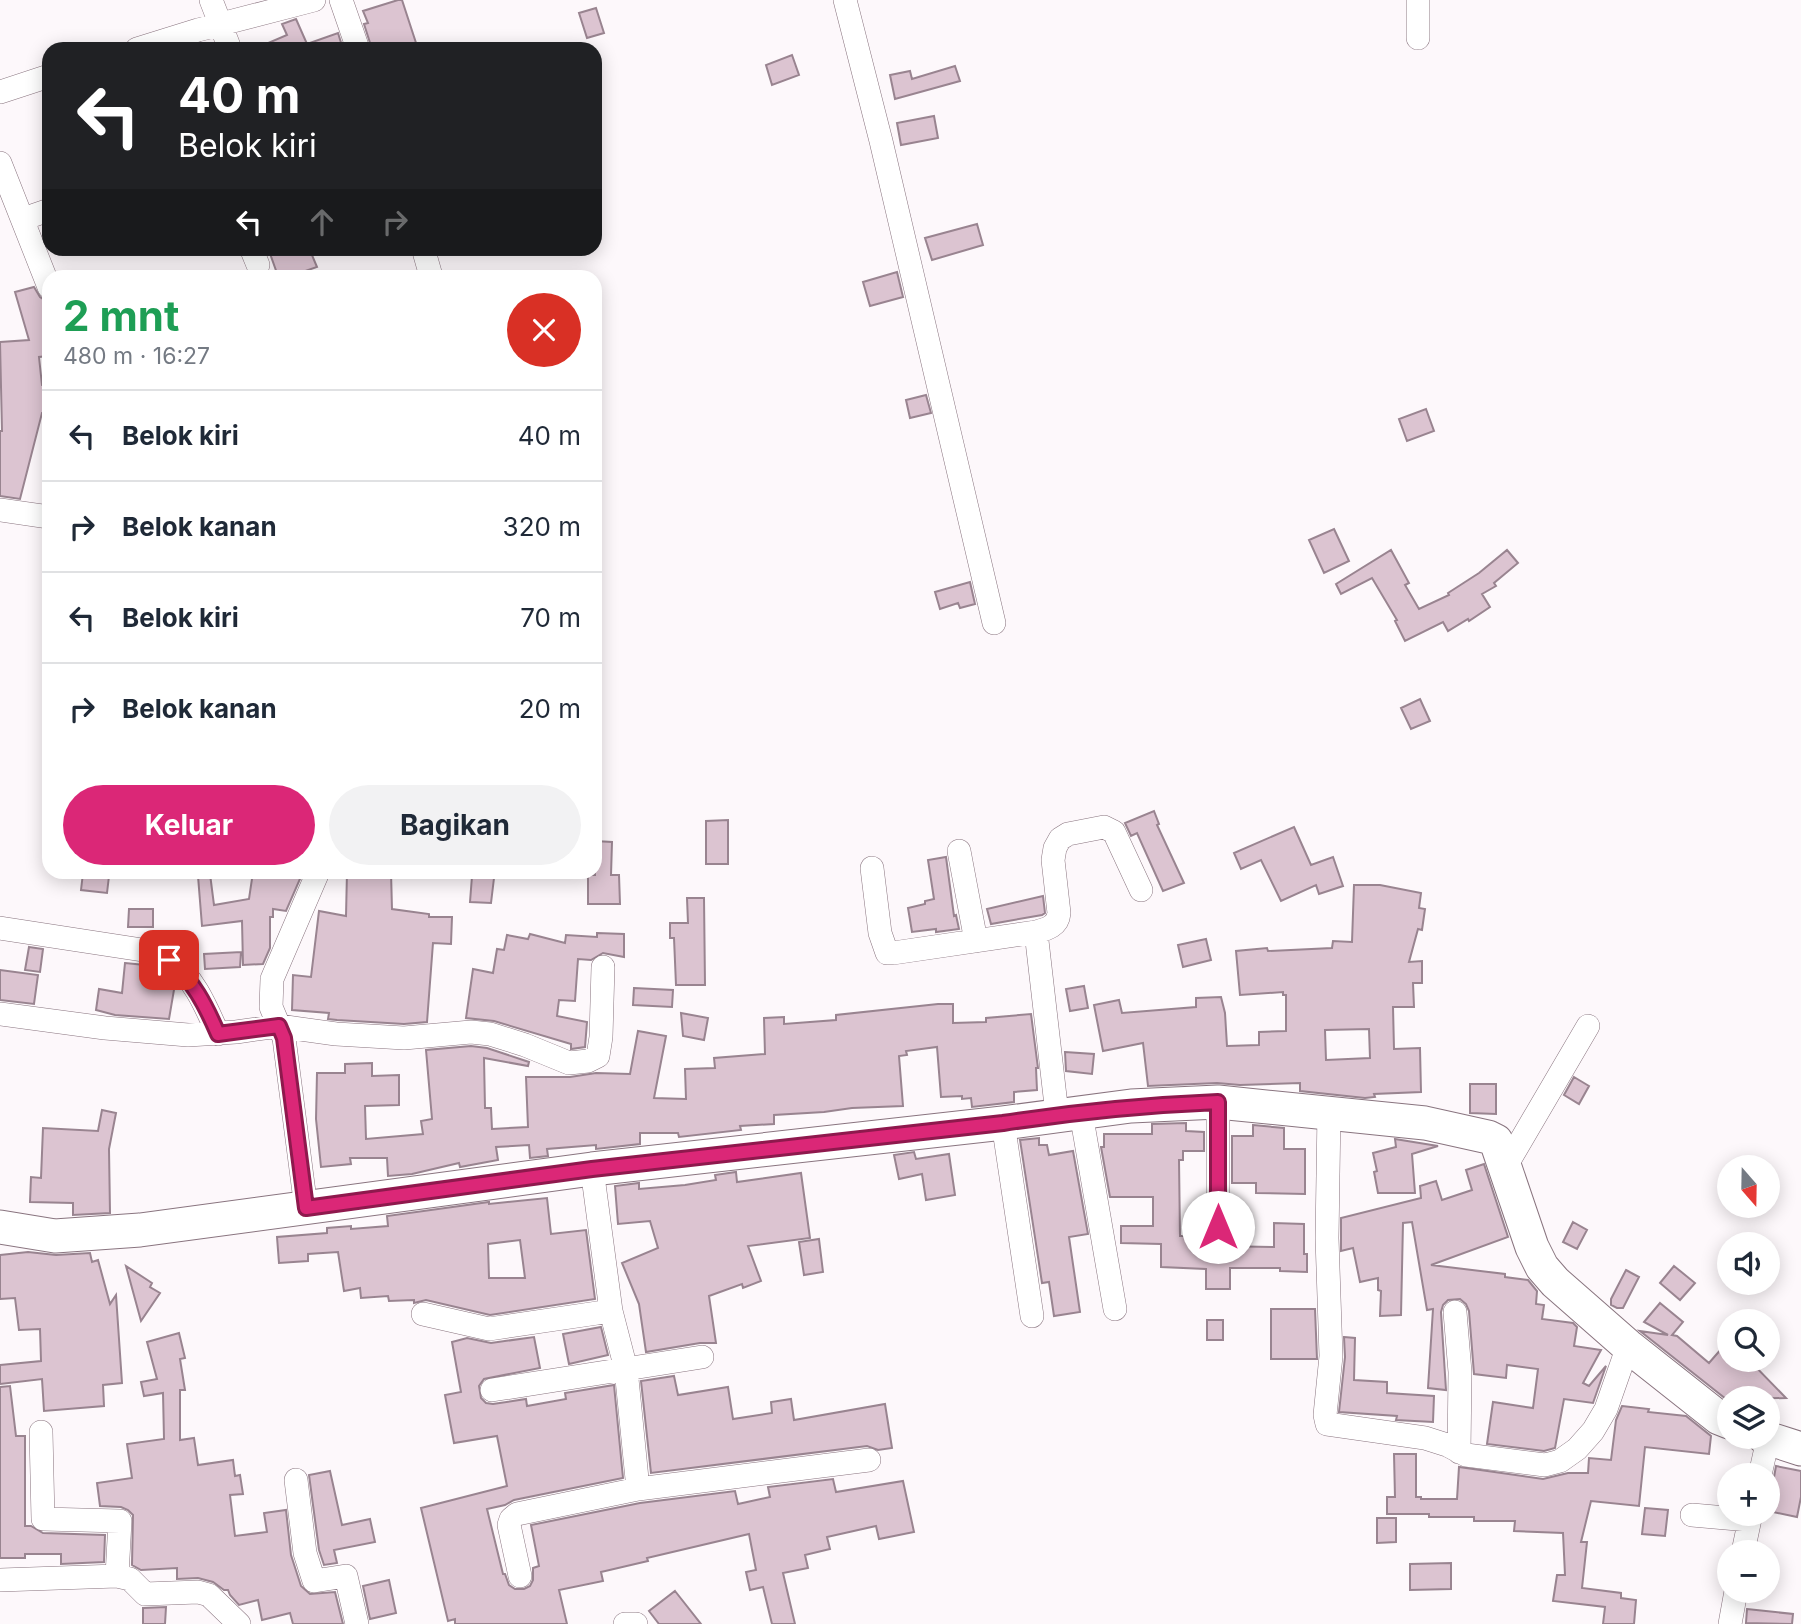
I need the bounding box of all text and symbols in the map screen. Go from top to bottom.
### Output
text: 40 m [178,66,301,125]
icon: left [63,70,154,161]
text: Belok kiri [178,126,317,165]
icon: left [230,203,268,241]
icon: ahead [303,203,341,241]
icon: right [376,203,414,241]
text: 2 mnt [63,290,179,341]
button: close [507,293,581,367]
text: 480 m · 16:27 [63,342,210,370]
icon: left [63,417,101,455]
text: Belok kiri [122,420,239,451]
text: 40 m [518,420,581,451]
icon: right [63,508,101,546]
text: Belok kanan [122,511,277,542]
text: 320 m [503,511,581,542]
icon: left [63,599,101,637]
text: Belok kiri [122,602,239,633]
text: 70 m [520,602,581,633]
icon: right [63,690,101,728]
text: Belok kanan [122,693,277,724]
text: 20 m [519,693,581,724]
button: Keluar [63,785,315,865]
button: Bagikan [329,785,581,865]
pin [139,930,199,990]
icon: arrive [150,941,188,979]
north arrow [1717,1155,1780,1218]
map controls [1717,1155,1780,1603]
position arrow [1181,1190,1255,1264]
button: sound [1717,1232,1780,1295]
button: search [1717,1309,1780,1372]
button: layers [1717,1386,1780,1449]
button: + [1717,1463,1780,1526]
button: − [1717,1540,1780,1603]

